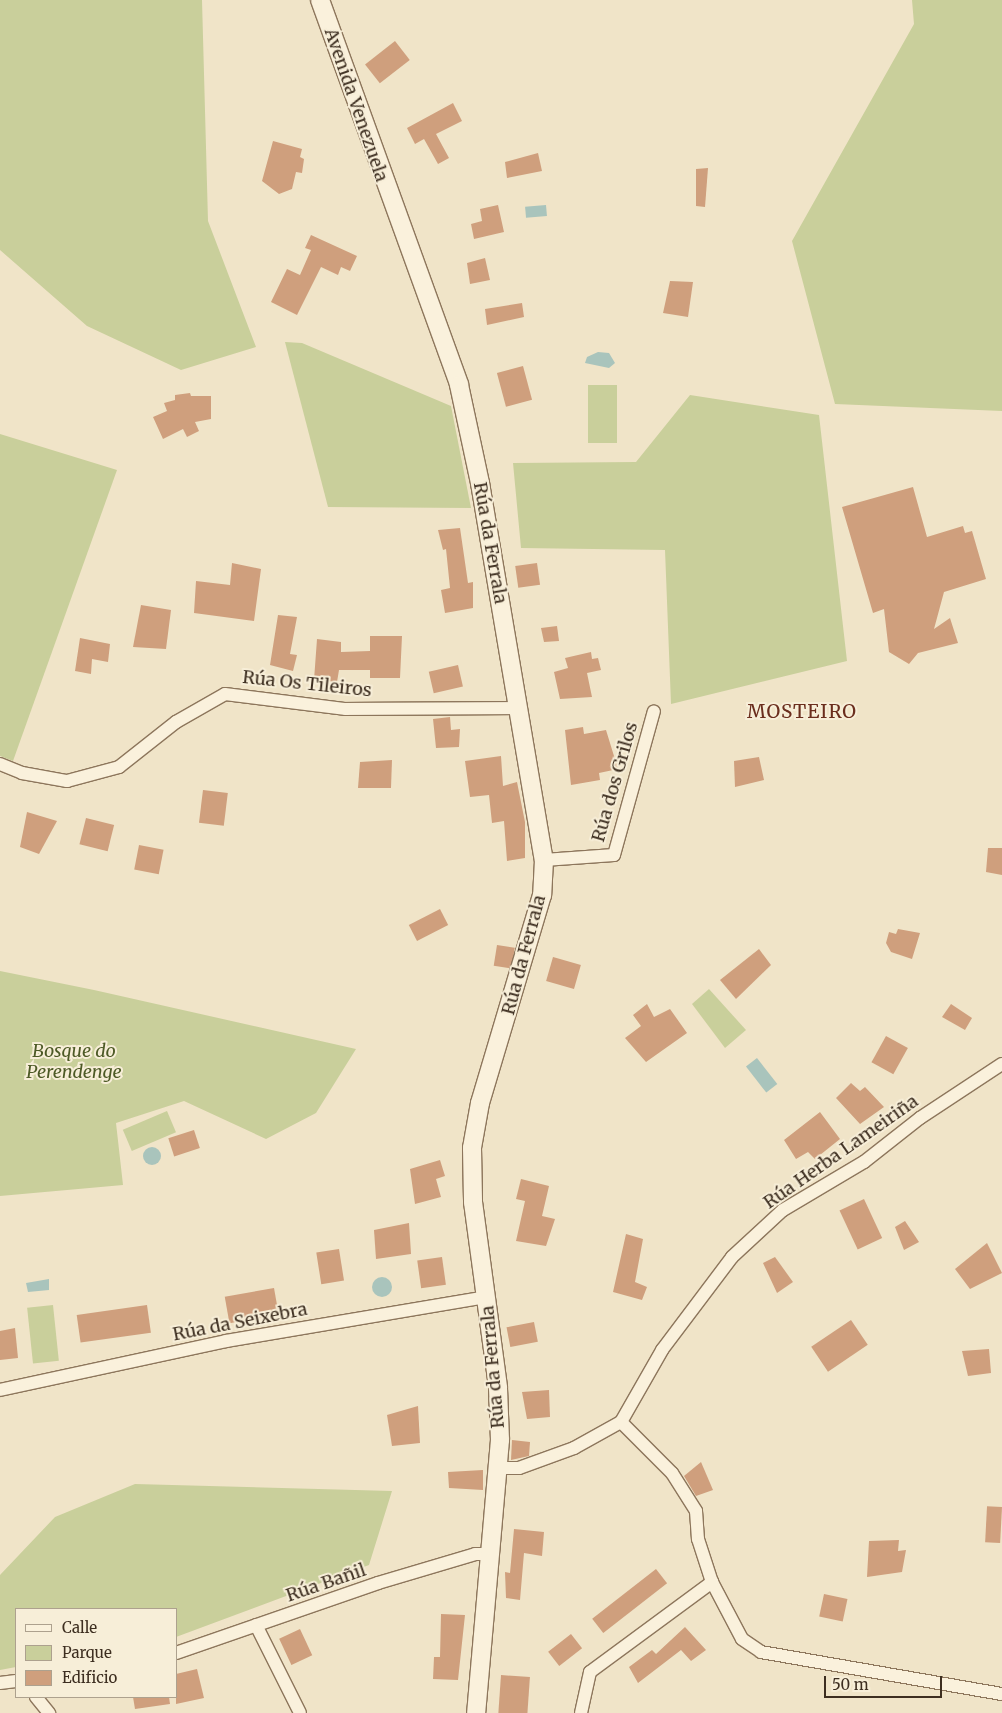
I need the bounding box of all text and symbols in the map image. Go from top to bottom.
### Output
street label: Avenida Venezuela [320,25,392,185]
street label: Rúa da Ferrala [469,480,511,606]
street label: Rúa Os Tileiros [241,666,373,702]
district label: MOSTEIRO [746,701,858,723]
street label: Rúa dos Grilos [588,720,642,844]
street label: Rúa da Ferrala [498,893,550,1017]
park label: Bosque do Perendenge [26,1041,122,1084]
street label: Rúa Herba Lameiriña [760,1090,922,1214]
street label: Rúa da Seixebra [171,1298,309,1346]
street label: Rúa da Ferrala [477,1305,509,1429]
street label: Rúa Bañil [283,1559,369,1607]
legend [15,1608,178,1698]
text: Calle [62,1618,97,1637]
text: Parque [62,1643,112,1662]
scale bar [827,1666,944,1698]
text: Edificio [62,1668,117,1687]
text: 50 m [832,1675,869,1694]

